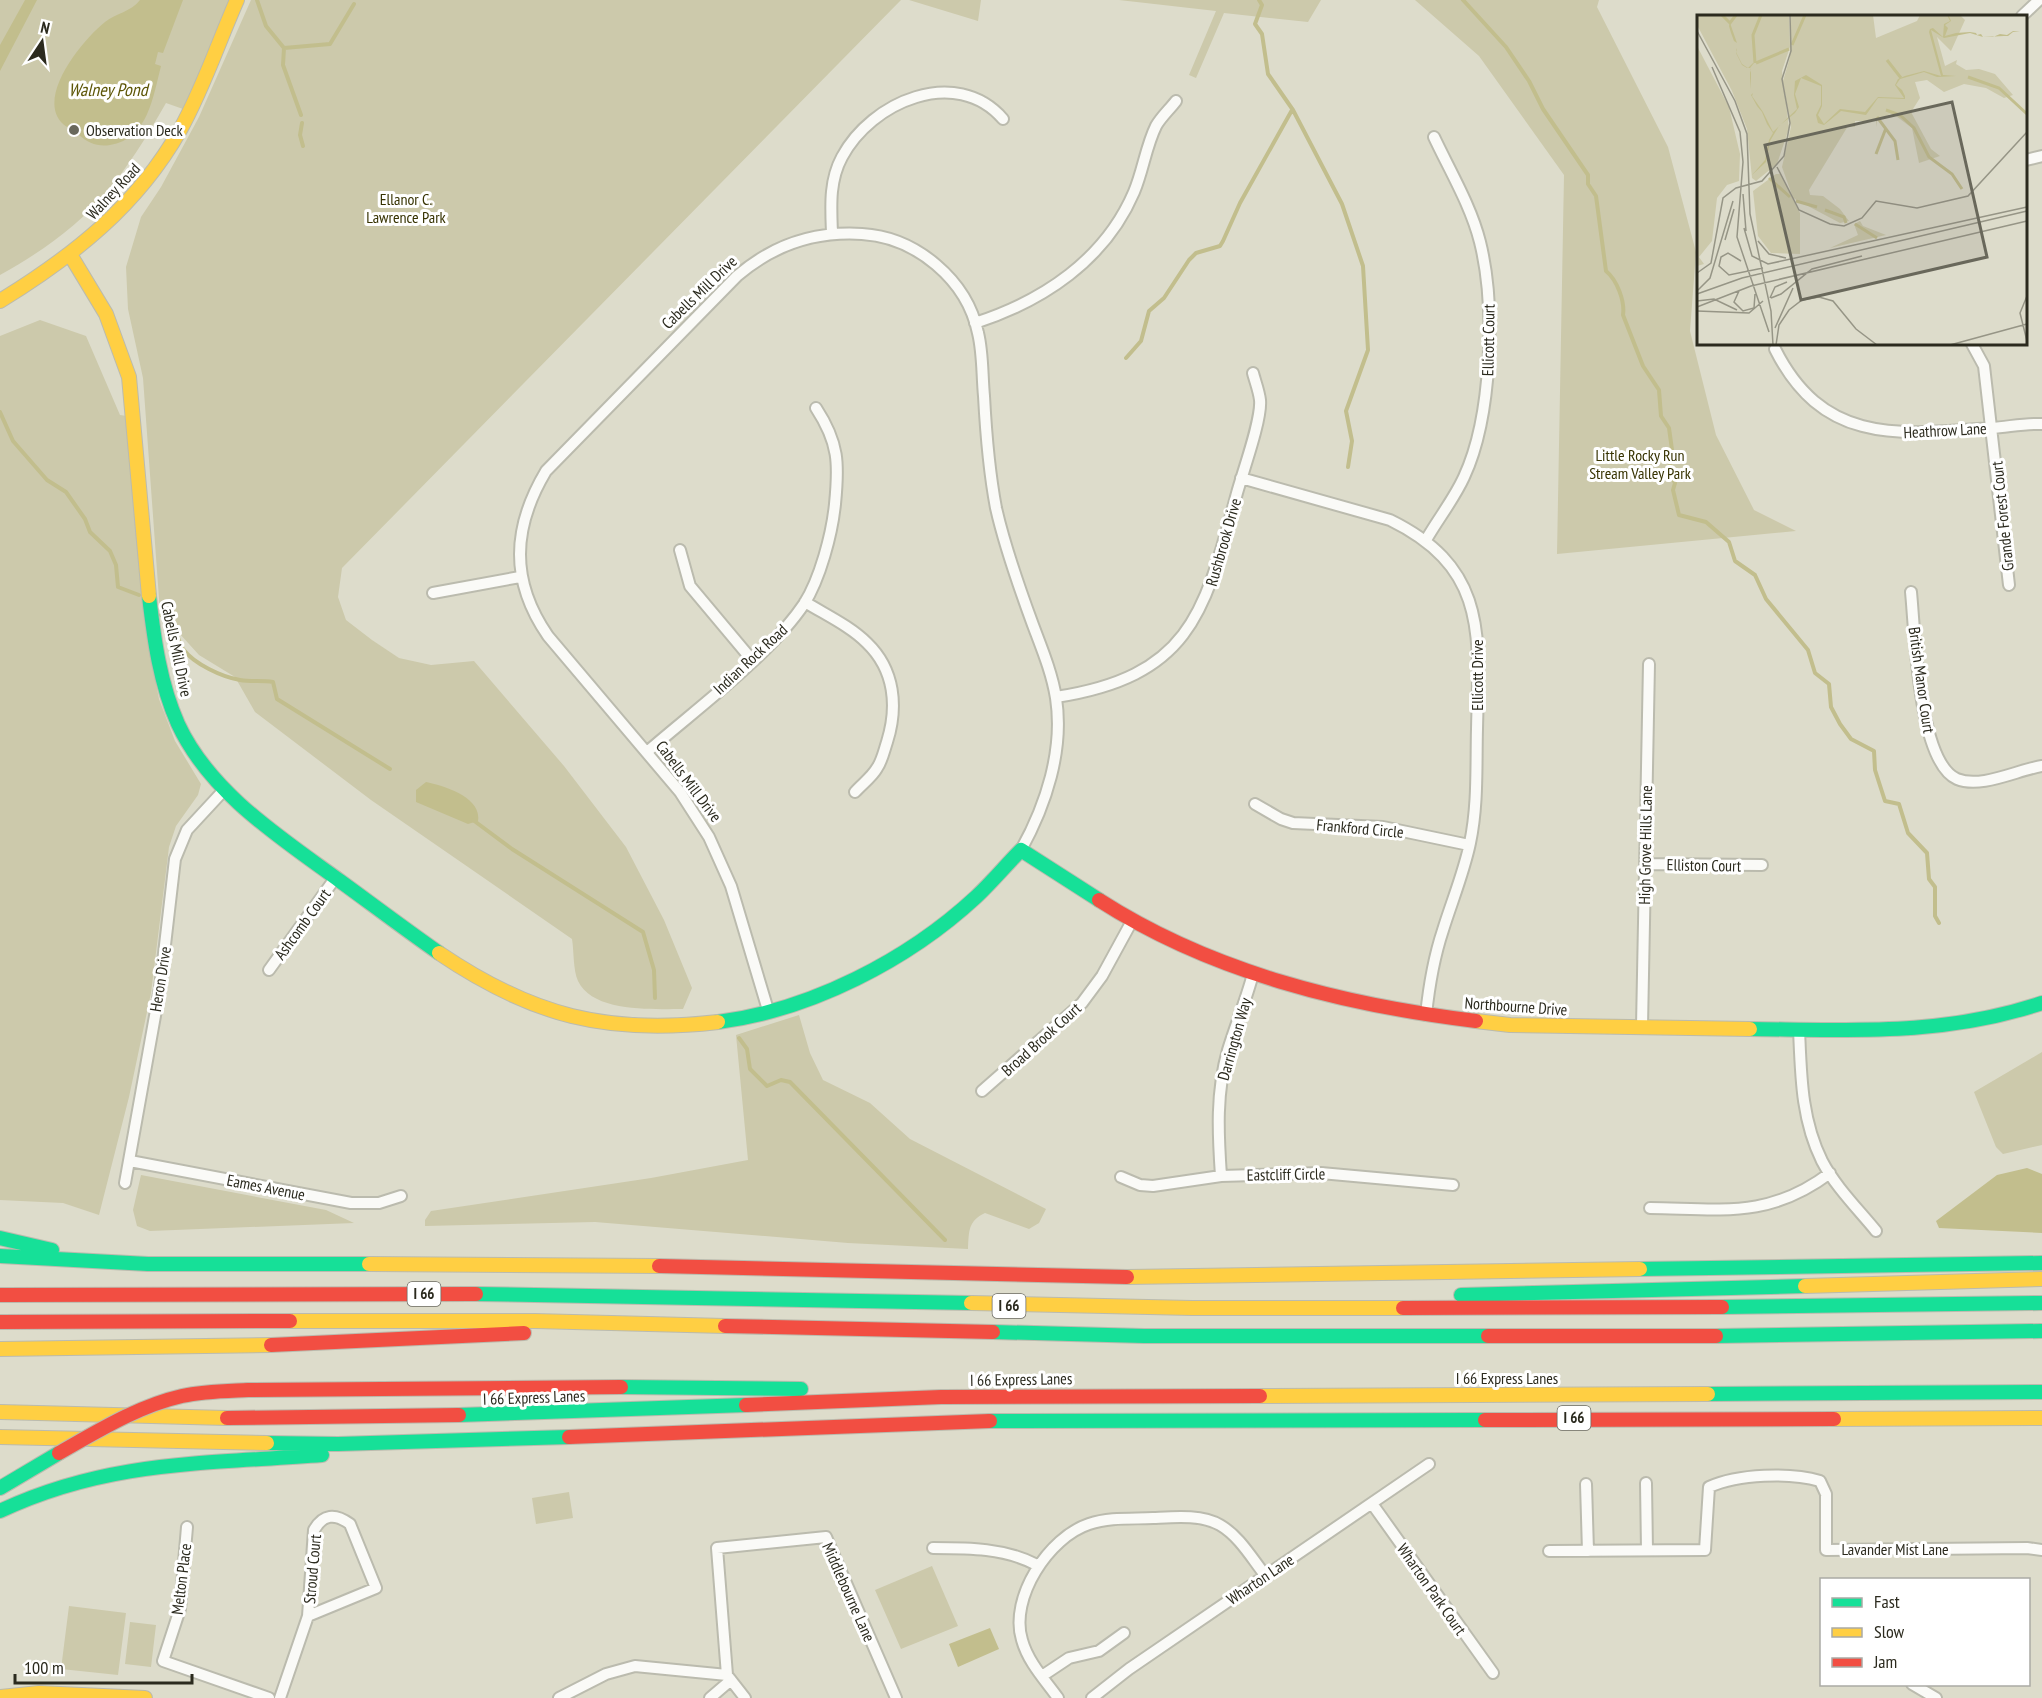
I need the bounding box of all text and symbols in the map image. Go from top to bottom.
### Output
north arrow [12,12,72,72]
inset map [1697,15,2027,345]
text: N [39,17,52,38]
water label: Walney Pond [68,78,150,101]
place label: Observation Deck [86,120,184,140]
marker: Observation Deck [67,123,81,137]
street label: Walney Road [82,159,144,223]
park label: Ellanor C. Lawrence Park [366,189,447,227]
street label: Cabells Mill Drive [657,251,741,333]
street label: Ellicott Court [1477,303,1499,376]
street label: Heathrow Lane [1903,418,1987,442]
park label: Little Rocky Run Stream Valley Park [1589,445,1692,483]
street label: Grande Forest Court [1986,460,2018,572]
street label: Rushbrook Drive [1201,496,1245,588]
street label: Cabells Mill Drive [157,600,197,698]
street label: Indian Rock Road [709,620,791,698]
street label: British Manor Court [1905,625,1939,735]
street label: Ellicott Drive [1467,639,1487,711]
street label: Cabells Mill Drive [652,736,726,826]
street label: High Grove Hills Lane [1634,785,1656,905]
street label: Frankford Circle [1316,814,1404,842]
street label: Elliston Court [1666,854,1742,876]
street label: Ashcomb Court [270,884,335,963]
street label: Heron Drive [145,945,175,1013]
street label: Northbourne Drive [1464,992,1568,1020]
street label: Darrington Way [1213,995,1255,1083]
street label: Broad Brook Court [997,998,1085,1080]
street label: Eastcliff Circle [1246,1163,1326,1185]
street label: Eames Avenue [225,1170,307,1204]
road number: I 66 [408,1282,440,1306]
road number: I 66 [992,1294,1026,1318]
street label: I 66 Express Lanes [970,1368,1072,1390]
street label: I 66 Express Lanes [1456,1368,1558,1388]
street label: I 66 Express Lanes [482,1385,586,1409]
road number: I 66 [1558,1406,1590,1430]
street label: Stroud Court [299,1533,325,1605]
street label: Middlebourne Lane [818,1539,880,1645]
street label: Wharton Park Court [1393,1539,1471,1639]
street label: Lavander Mist Lane [1841,1539,1949,1559]
street label: Melton Place [167,1542,195,1616]
street label: Wharton Lane [1222,1549,1298,1609]
legend [1820,1578,2030,1686]
text: Fast [1874,1590,1900,1613]
text: Slow [1874,1620,1905,1643]
scale bar [15,1647,192,1685]
text: Jam [1873,1650,1897,1673]
text: 100 m [24,1656,64,1679]

